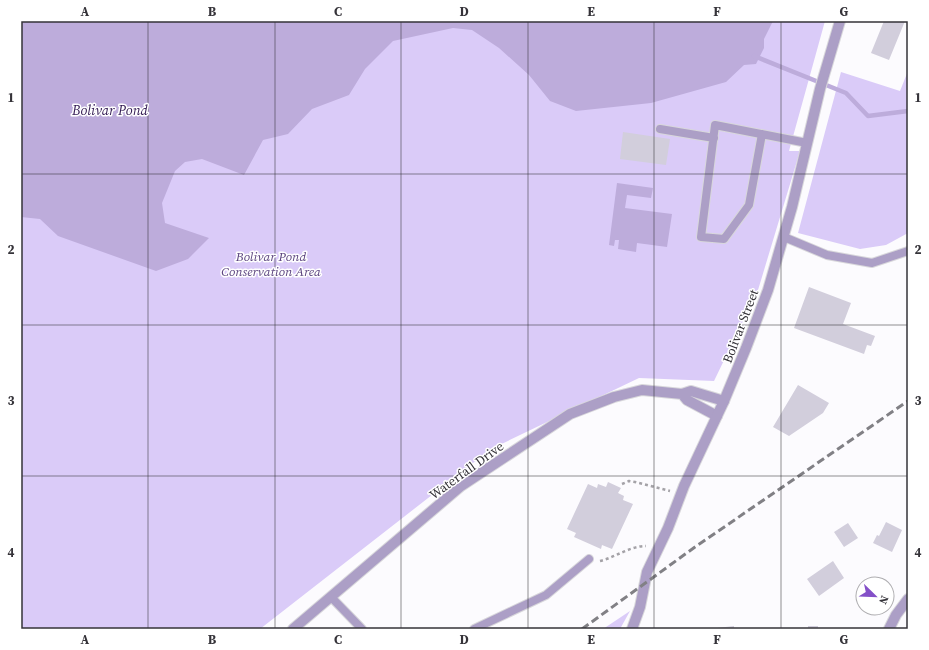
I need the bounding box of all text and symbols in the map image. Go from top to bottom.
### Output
text: A [81,3,90,20]
text: B [208,3,217,20]
text: C [334,3,342,20]
text: D [459,3,469,20]
text: E [587,3,595,20]
text: F [713,3,721,20]
text: G [840,3,849,20]
text: 1 [7,89,15,106]
text: 1 [914,89,922,106]
water label: Bolivar Pond [71,100,149,120]
text: 2 [7,241,15,258]
text: 2 [914,241,922,258]
park label: Bolivar Pond Conservation Area [221,248,321,280]
street label: Bolivar Street [719,286,763,366]
text: 3 [7,392,15,409]
text: 3 [914,392,922,409]
street label: Waterfall Drive [426,437,507,503]
text: 4 [7,544,15,561]
text: 4 [914,544,922,561]
north arrow [855,576,895,616]
text: N [875,593,892,606]
text: A [81,631,90,648]
text: B [208,631,217,648]
text: C [334,631,342,648]
text: D [459,631,469,648]
text: E [587,631,595,648]
text: F [713,631,721,648]
text: G [840,631,849,648]

